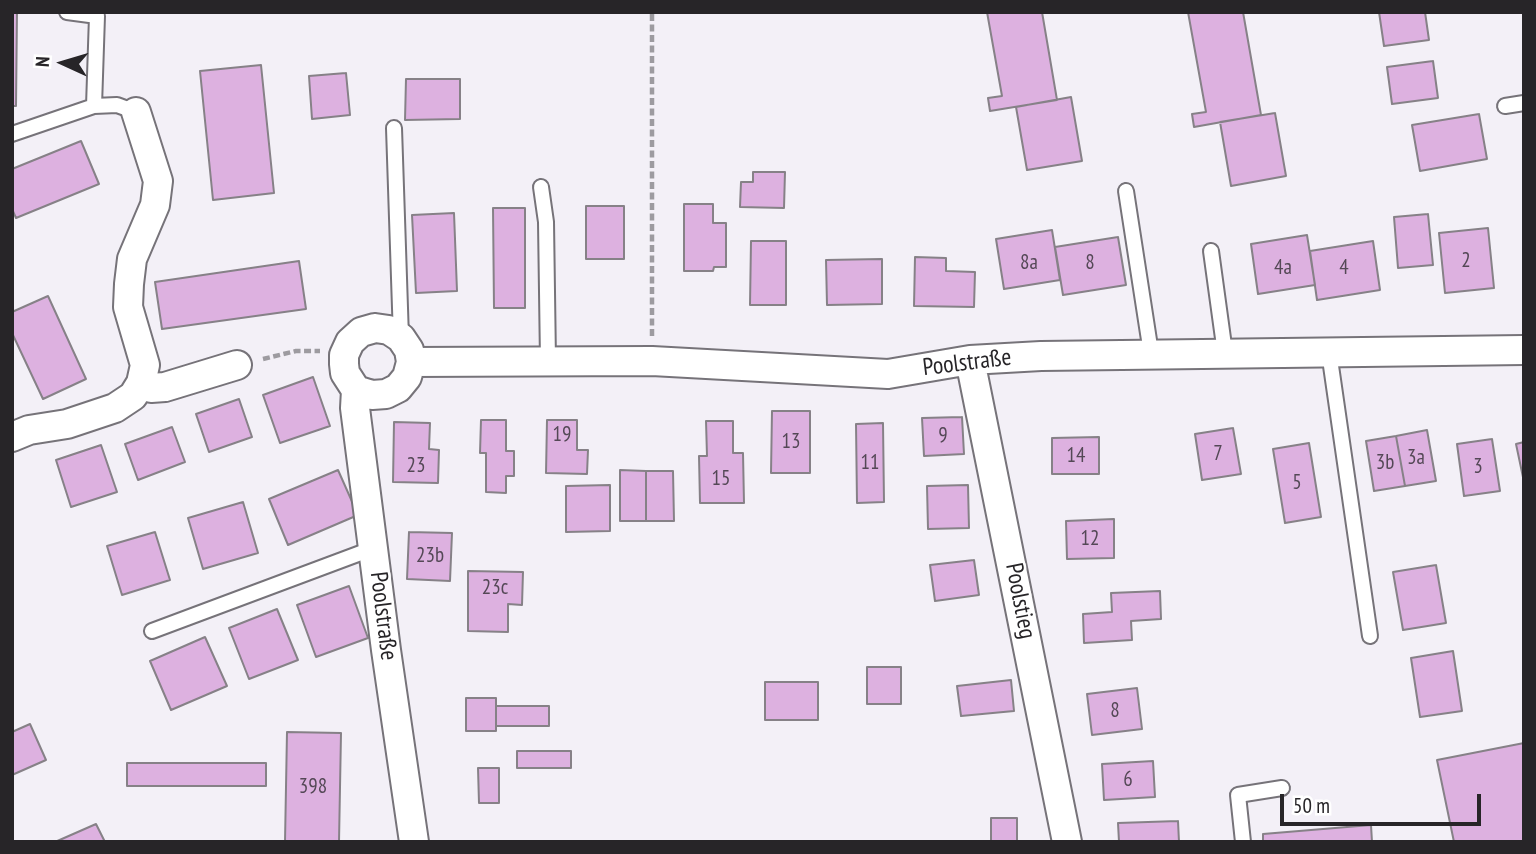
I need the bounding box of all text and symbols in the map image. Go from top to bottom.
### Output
north arrow [28,28,98,98]
text: N [30,56,54,68]
house number: 2 [1461,248,1471,274]
house number: 8a [1020,250,1038,276]
house number: 8 [1085,250,1095,276]
house number: 4a [1274,255,1292,281]
house number: 4 [1339,255,1349,281]
street label: Poolstraße [921,343,1013,383]
house number: 19 [553,422,571,448]
house number: 9 [938,423,948,449]
house number: 13 [782,429,800,455]
house number: 7 [1213,441,1223,467]
house number: 14 [1067,443,1085,469]
house number: 3a [1407,445,1425,471]
house number: 11 [861,450,879,476]
house number: 3b [1376,450,1394,476]
house number: 23 [407,453,425,479]
house number: 3 [1473,454,1483,480]
house number: 15 [712,466,730,492]
house number: 5 [1292,470,1302,496]
house number: 12 [1081,526,1099,552]
house number: 23b [416,543,444,569]
street label: Poolstieg [999,561,1041,641]
street label: Poolstraße [363,570,403,662]
house number: 23c [482,575,508,601]
house number: 8 [1110,698,1120,724]
house number: 6 [1123,767,1133,793]
house number: 398 [299,774,327,800]
scale bar [1284,780,1485,824]
text: 50 m [1293,792,1330,819]

